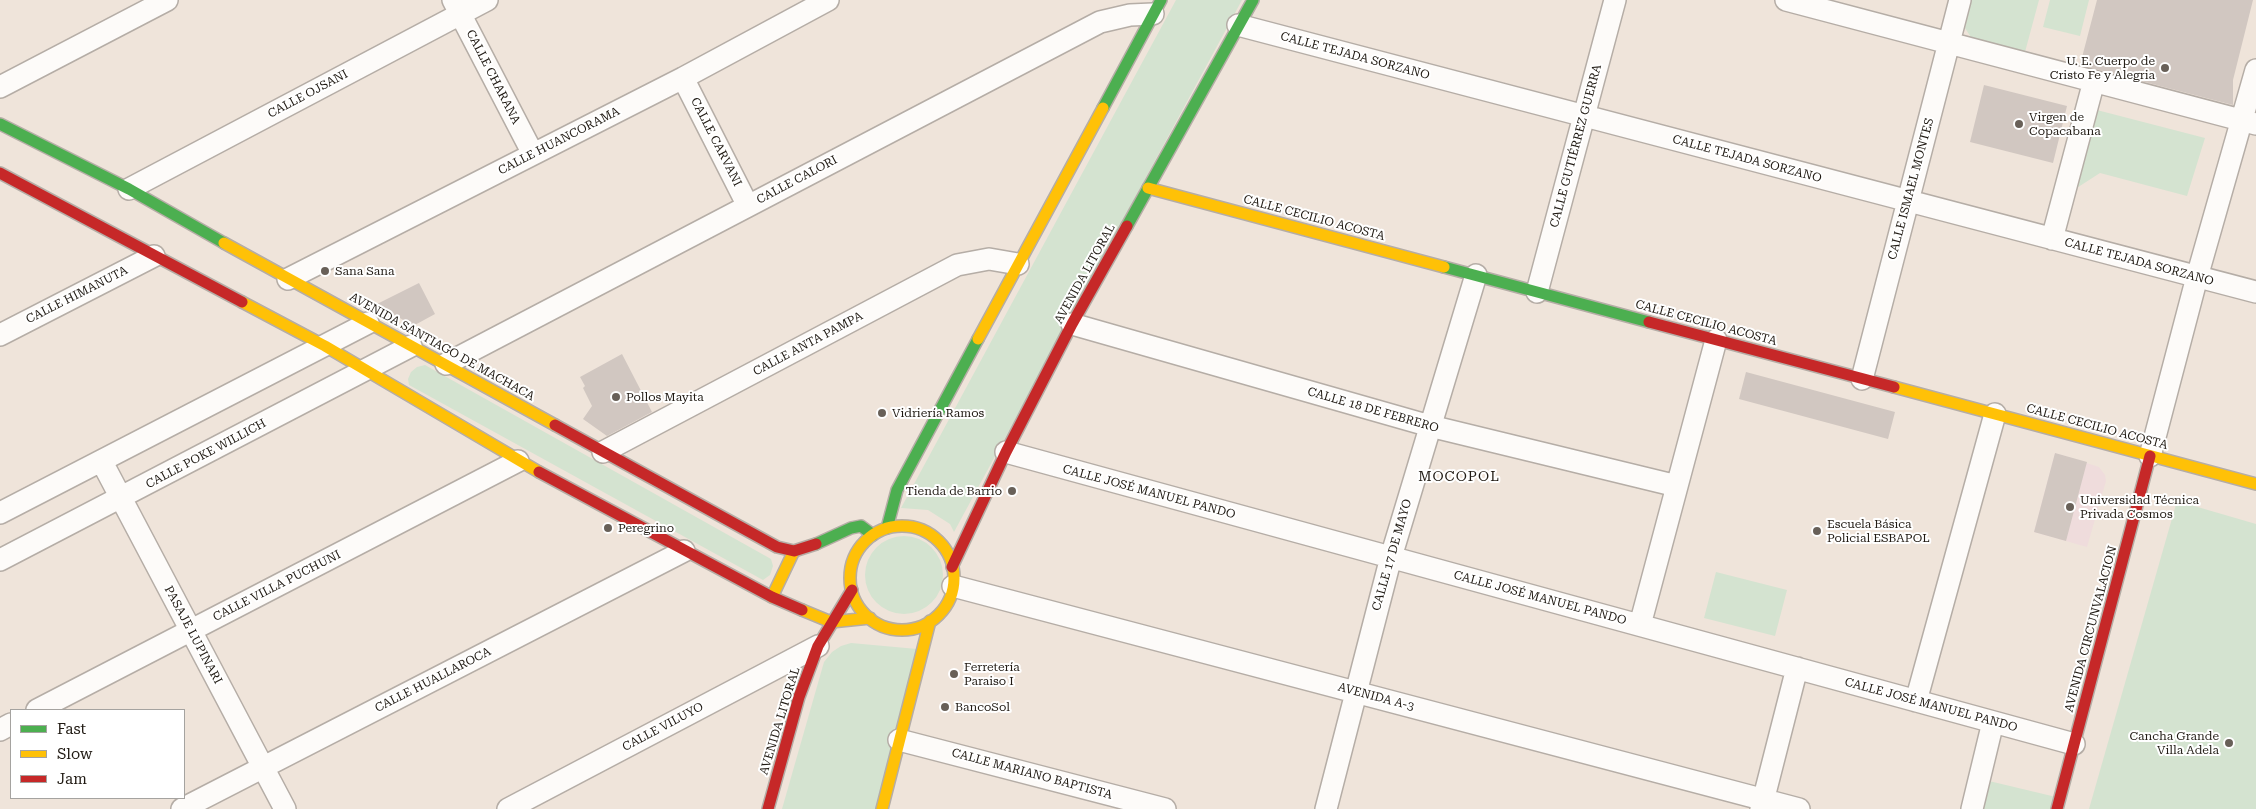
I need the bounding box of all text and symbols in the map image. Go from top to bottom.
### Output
street label: CALLE CHARANA [463,27,523,127]
street label: CALLE TEJADA SORZANO [1279,29,1431,83]
place label: U. E. Cuerpo de Cristo Fe y Alegria [2050,54,2155,82]
marker: U. E. Cuerpo de Cristo Fe y Alegria [2159,62,2171,74]
street label: CALLE GUTIÉRREZ GUERRA [1547,63,1605,229]
street label: CALLE OJSANI [266,67,350,121]
street label: CALLE CARVANI [687,95,745,189]
street label: CALLE HUANCORAMA [496,104,622,178]
place label: Virgen de Copacabana [2029,110,2101,138]
street label: CALLE ISMAEL MONTES [1885,116,1937,262]
marker: Virgen de Copacabana [2013,118,2025,130]
street label: CALLE TEJADA SORZANO [1671,132,1823,186]
street label: CALLE CALORI [754,153,840,207]
street label: CALLE CECILIO ACOSTA [1242,192,1386,244]
street label: AVENIDA LITORAL [1052,222,1118,326]
street label: CALLE TEJADA SORZANO [2063,235,2215,289]
street label: CALLE HIMANUTA [24,263,130,327]
place label: Sana Sana [335,264,395,278]
marker: Sana Sana [319,265,331,277]
street label: AVENIDA SANTIAGO DE MACHACA [347,290,537,404]
street label: CALLE CECILIO ACOSTA [1634,297,1778,349]
street label: CALLE ANTA PAMPA [751,309,865,379]
street label: CALLE 18 DE FEBRERO [1306,384,1440,436]
place label: Pollos Mayita [626,390,704,404]
marker: Pollos Mayita [610,391,622,403]
street label: CALLE CECILIO ACOSTA [2025,401,2169,453]
place label: Vidriería Ramos [892,406,984,420]
marker: Vidriería Ramos [876,407,888,419]
street label: CALLE POKE WILLICH [143,416,269,492]
street label: CALLE JOSÉ MANUEL PANDO [1061,462,1237,522]
district label: MOCOPOL [1417,469,1501,485]
place label: Tienda de Barrio [906,484,1002,498]
marker: Tienda de Barrio [1006,485,1018,497]
place label: Universidad Técnica Privada Cosmos [2080,493,2199,521]
street label: CALLE 17 DE MAYO [1369,497,1415,613]
marker: Universidad Técnica Privada Cosmos [2064,501,2076,513]
place label: Escuela Básica Policial ESBAPOL [1827,517,1930,545]
place label: Peregrino [618,521,674,535]
marker: Peregrino [602,522,614,534]
marker: Escuela Básica Policial ESBAPOL [1811,525,1823,537]
street label: AVENIDA CIRCUNVALACION [2062,544,2120,714]
street label: CALLE VILLA PUCHUNI [211,547,343,625]
street label: CALLE JOSÉ MANUEL PANDO [1452,568,1628,628]
street label: PASAJE LUPINARI [161,583,225,687]
street label: CALLE HUALLAROCA [373,644,493,716]
place label: Ferretería Paraiso I [964,660,1020,688]
street label: AVENIDA LITORAL [757,665,803,777]
marker: Ferretería Paraiso I [948,668,960,680]
street label: CALLE JOSÉ MANUEL PANDO [1843,675,2019,735]
street label: AVENIDA A-3 [1336,680,1416,714]
street label: CALLE VILUYO [620,700,706,754]
place label: BancoSol [955,700,1010,714]
marker: BancoSol [939,701,951,713]
legend [10,709,185,799]
text: Fast [57,720,86,738]
place label: Cancha Grande Villa Adela [2129,729,2219,757]
marker: Cancha Grande Villa Adela [2223,737,2235,749]
text: Slow [57,745,92,763]
street label: CALLE MARIANO BAPTISTA [950,746,1114,802]
text: Jam [57,770,87,788]

